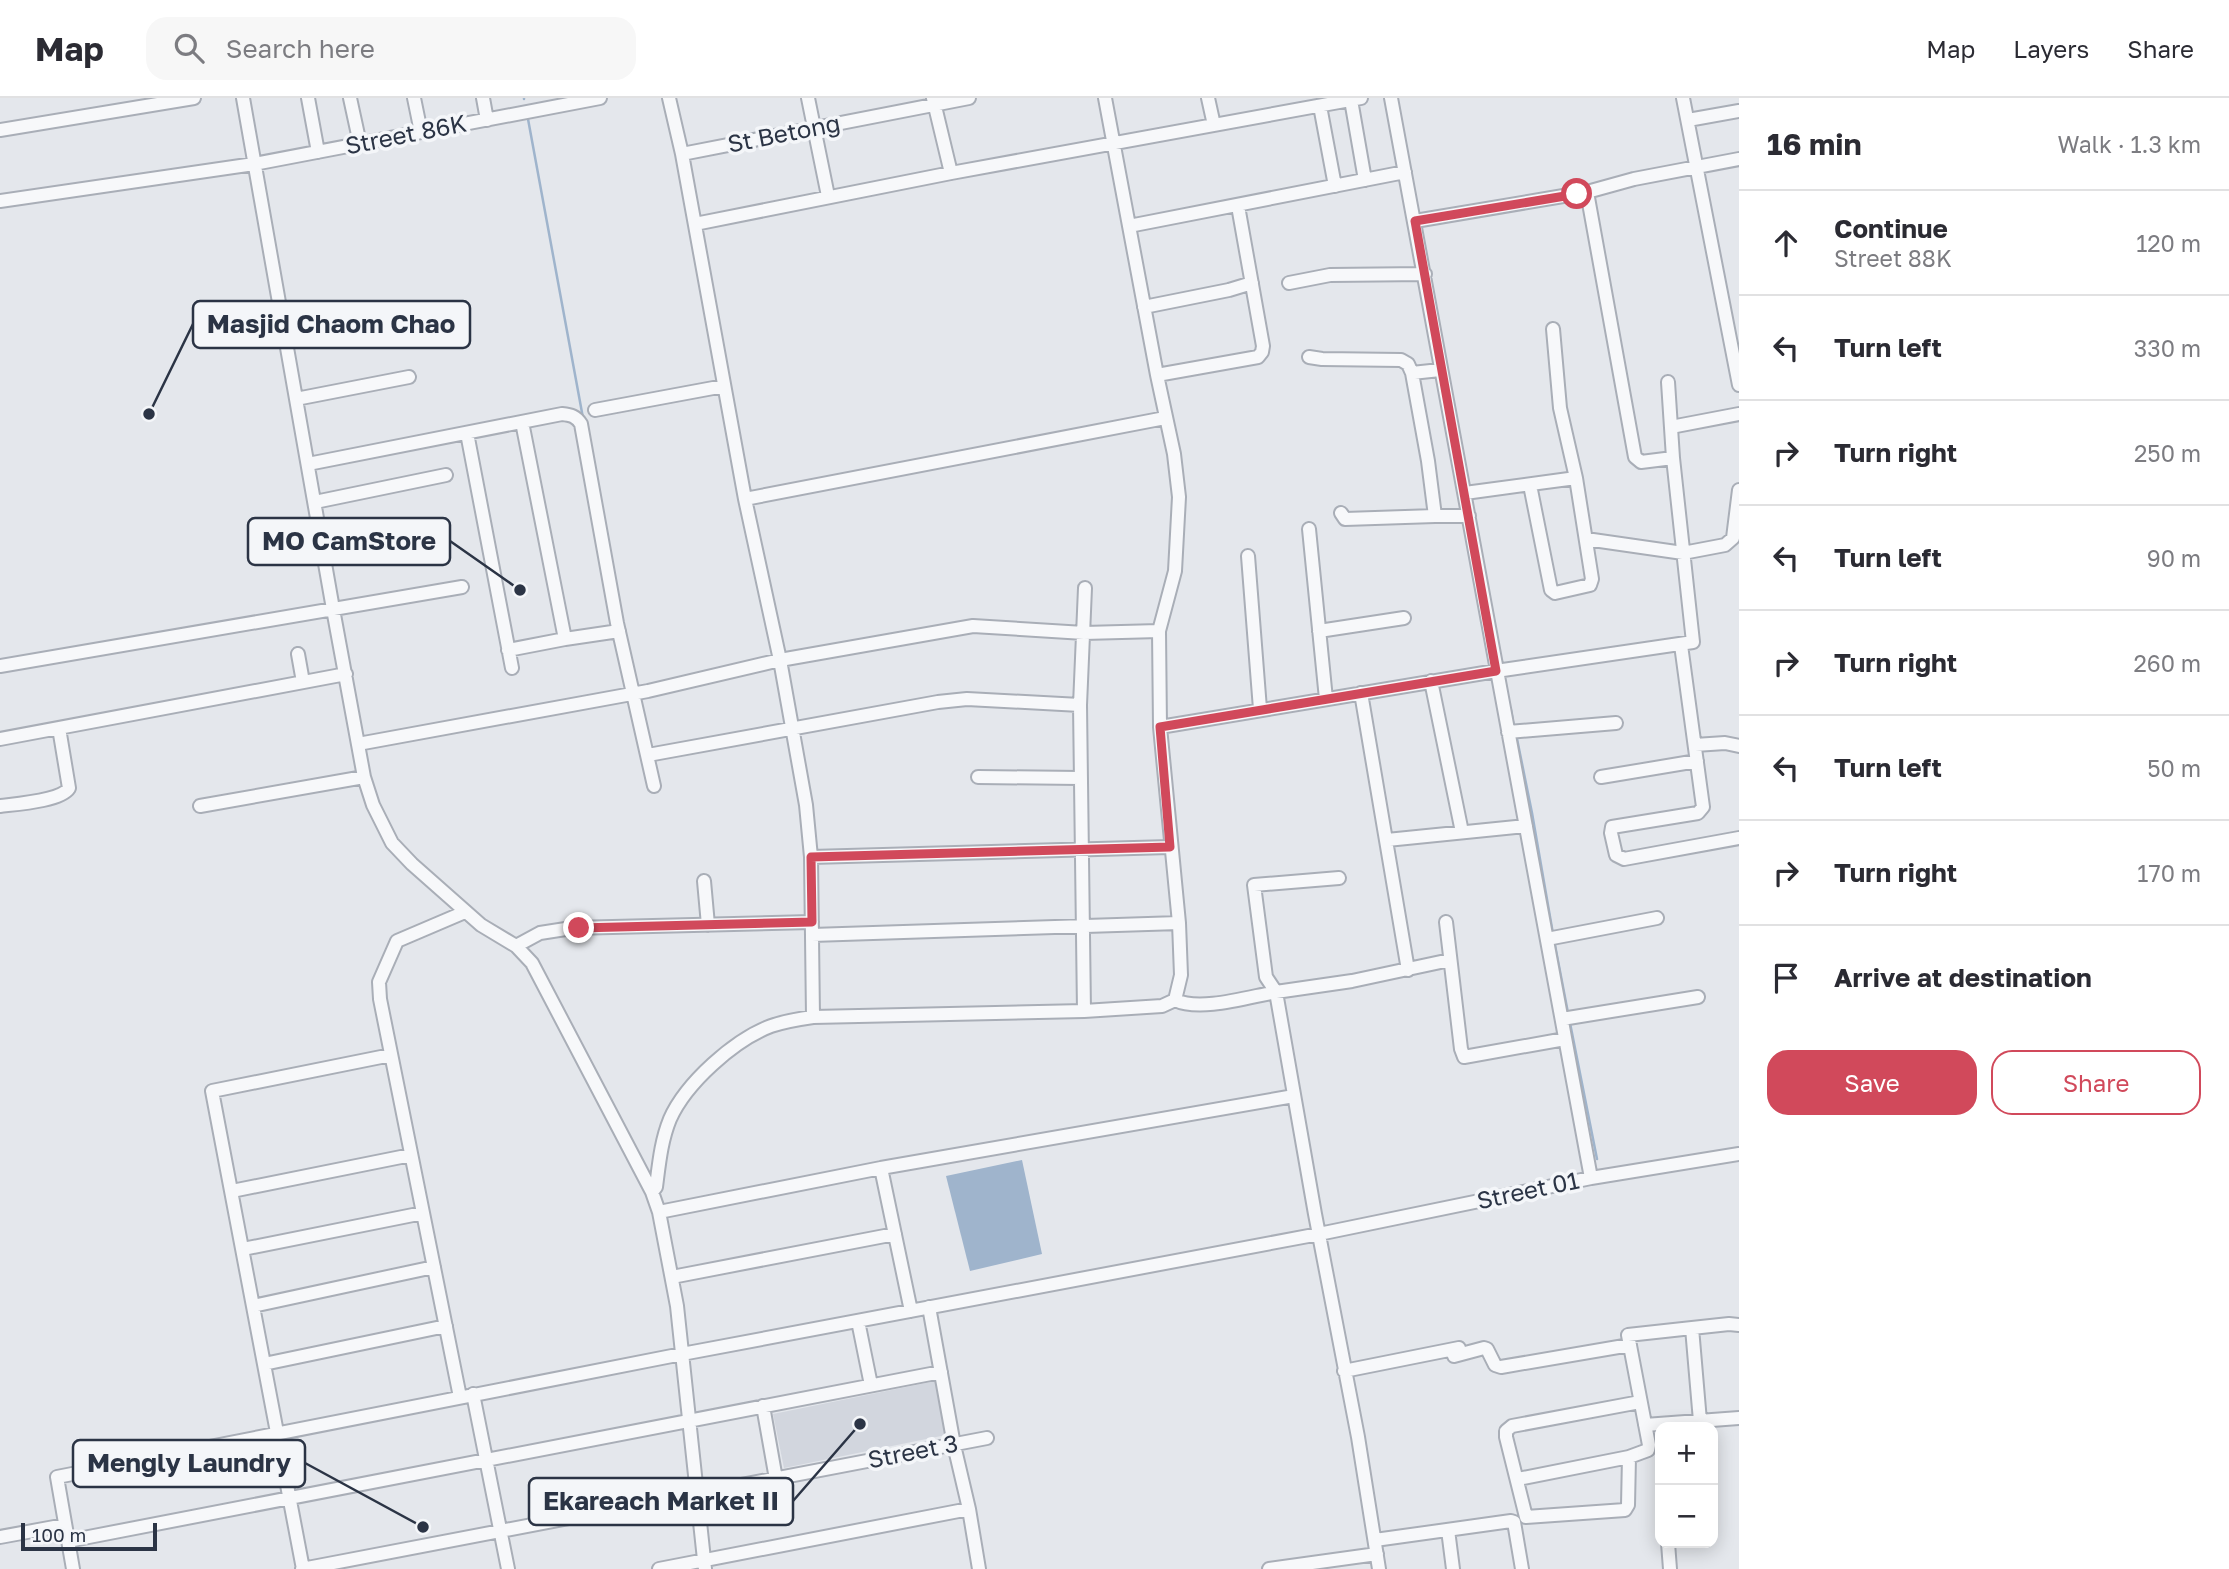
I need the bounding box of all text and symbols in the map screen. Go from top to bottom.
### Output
search box [146,17,636,80]
text: Map [35,29,104,68]
icon: search [170,29,208,67]
text: Search here [226,33,375,64]
text: Map [1926,34,1975,63]
text: Layers [2013,34,2089,63]
text: Share [2127,34,2194,63]
street label: St Betong [725,107,842,158]
street label: Street 86K [343,108,469,159]
text: 16 min [1767,126,1862,162]
text: Walk · 1.3 km [2057,130,2201,158]
route start [1561,178,1592,209]
text: Continue [1834,213,1948,244]
icon: ahead [1767,224,1805,262]
text: 120 m [2136,229,2201,257]
text: Street 88K [1834,244,1952,272]
callout: Masjid Chaom Chao [193,301,470,348]
text: Masjid Chaom Chao [207,308,455,339]
icon: left [1767,329,1805,367]
text: Turn left [1834,332,1942,363]
text: 330 m [2134,334,2201,362]
icon: right [1767,434,1805,472]
text: Turn right [1834,437,1957,468]
text: 250 m [2134,439,2201,467]
callout: MO CamStore [248,518,450,565]
text: MO CamStore [262,525,436,556]
icon: left [1767,539,1805,577]
text: Turn left [1834,542,1942,573]
text: 90 m [2147,544,2201,572]
icon: right [1767,644,1805,682]
text: Turn right [1834,647,1957,678]
text: 260 m [2133,649,2201,677]
icon: left [1767,749,1805,787]
text: Turn left [1834,752,1942,783]
text: 50 m [2147,754,2201,782]
icon: right [1767,854,1805,892]
text: Turn right [1834,857,1957,888]
text: 170 m [2137,859,2201,887]
route end [563,912,594,943]
icon: arrive [1767,959,1805,997]
text: Arrive at destination [1834,962,2092,993]
button: Save [1767,1050,1977,1115]
button: Share [1991,1050,2201,1115]
street label: Street 01 [1474,1165,1581,1214]
map controls [1655,1422,1718,1548]
button: + [1655,1422,1718,1485]
street label: Street 3 [865,1428,960,1473]
callout: Mengly Laundry [73,1440,305,1487]
text: Mengly Laundry [87,1447,292,1478]
callout: Ekareach Market II [529,1478,793,1525]
text: Ekareach Market II [543,1485,779,1516]
button: − [1655,1485,1718,1548]
scale bar [21,1520,158,1552]
text: 100 m [32,1523,86,1546]

